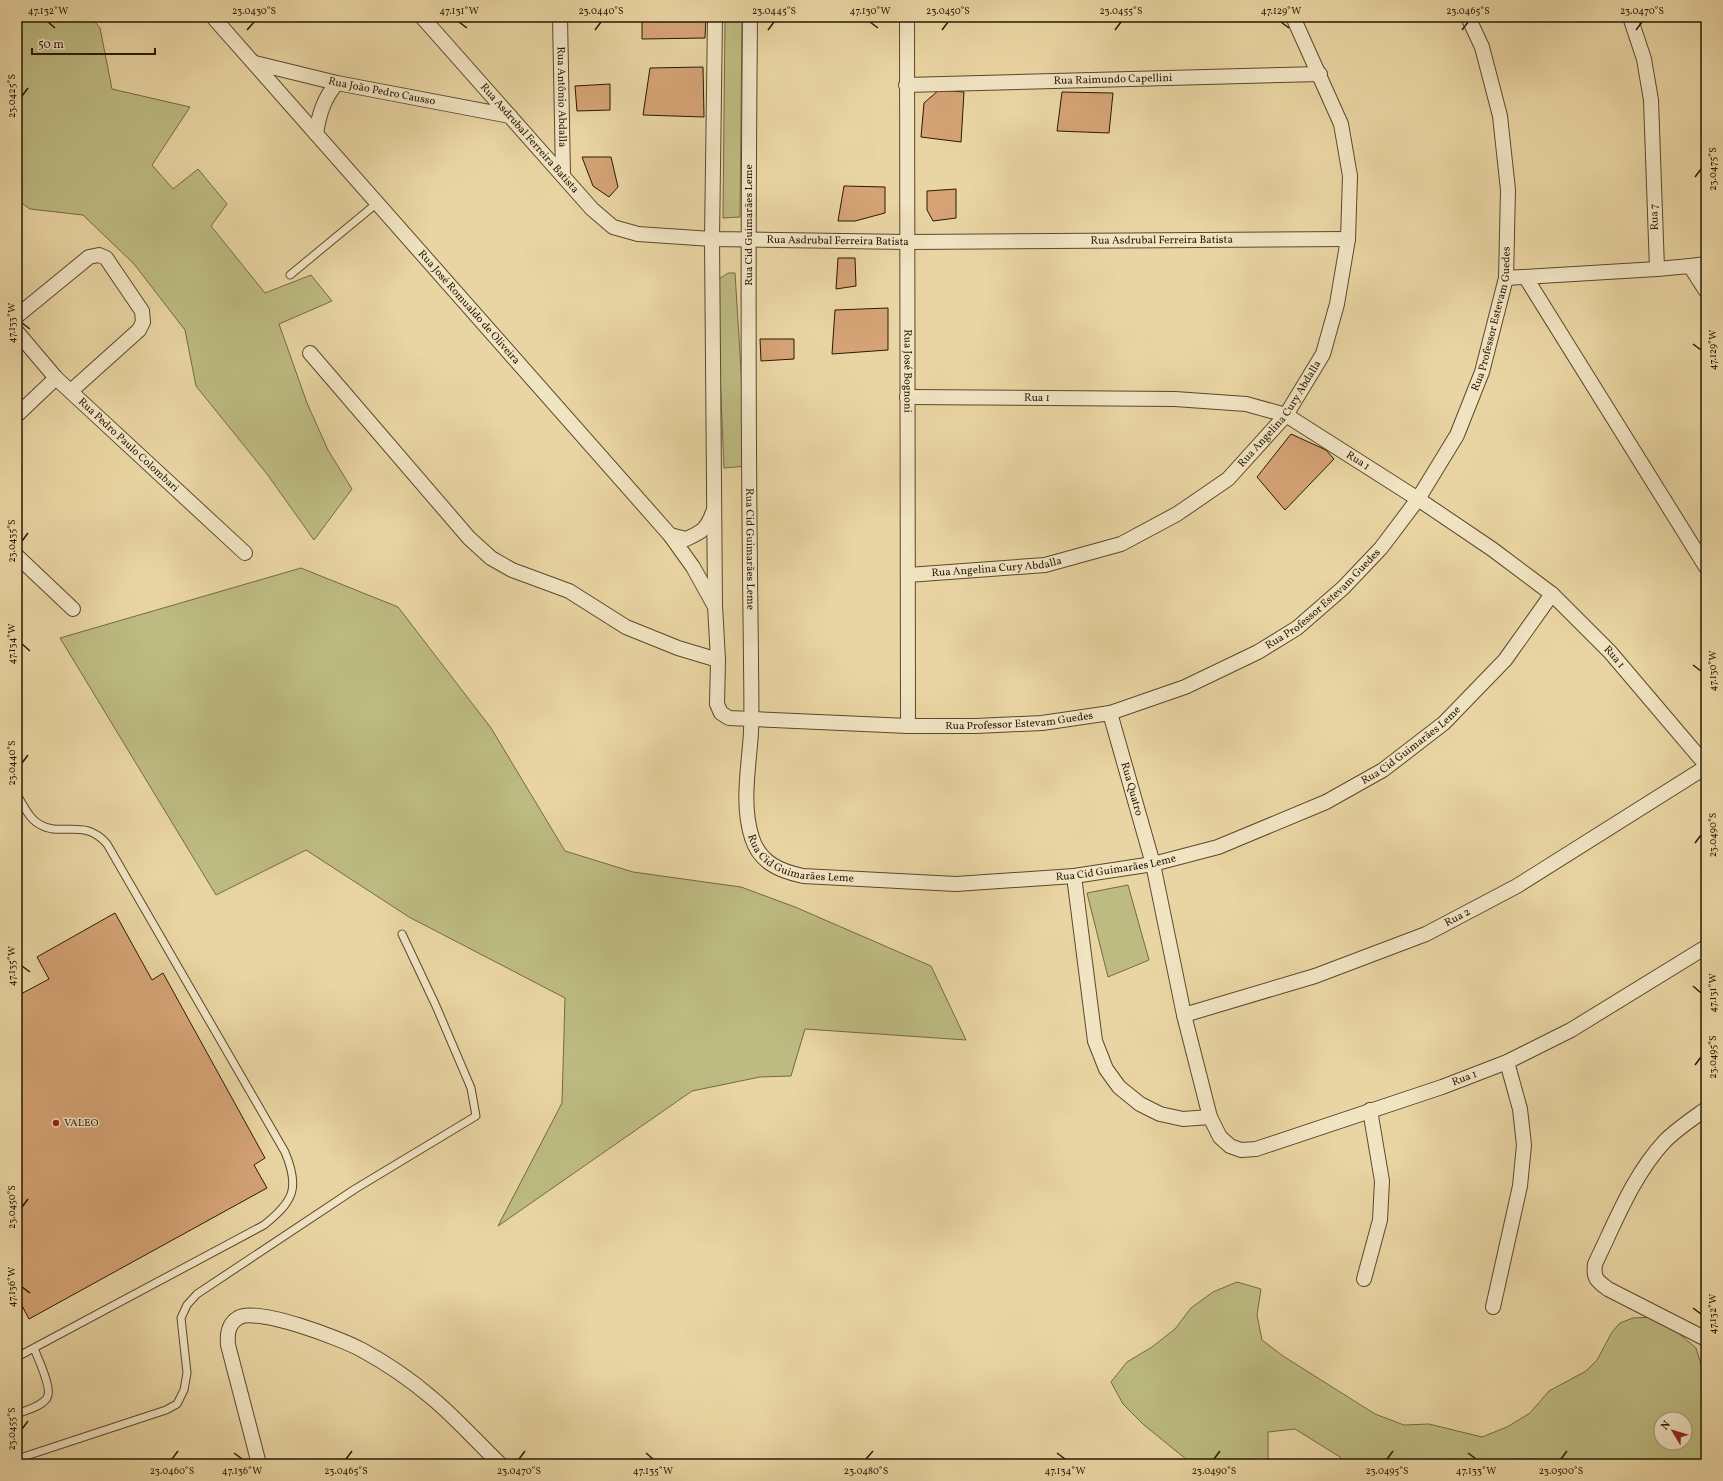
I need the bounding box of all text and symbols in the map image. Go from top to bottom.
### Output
text: 47.132°W [28,4,68,18]
text: 23.0430°S [232,4,276,18]
text: 47.131°W [439,4,479,18]
text: 23.0440°S [578,4,624,18]
text: 23.0445°S [752,4,796,18]
text: 47.130°W [849,4,891,18]
text: 23.0450°S [926,4,970,18]
text: 23.0455°S [1100,4,1142,18]
text: 47.129°W [1261,4,1301,18]
text: 23.0465°S [1446,4,1490,18]
text: 23.0470°S [1620,4,1664,18]
scale bar [32,30,155,56]
text: 50 m [38,37,64,53]
street label: Rua Antônio Abdalla [553,46,570,148]
street label: Rua Raimundo Capellini [1053,70,1172,89]
text: 23.0425°S [5,74,19,118]
street label: Rua João Pedro Causso [327,74,437,109]
street label: Rua Asdrubal Ferreira Batista [477,80,583,197]
text: 23.0475°S [1706,147,1720,191]
street label: Rua Cid Guimarães Leme [742,164,757,286]
street label: Rua 7 [1647,203,1663,231]
street label: Rua Asdrubal Ferreira Batista [766,232,910,250]
street label: Rua Asdrubal Ferreira Batista [1091,232,1233,248]
street label: Rua Professor Estevam Guedes [1468,246,1514,393]
street label: Rua José Romualdo de Oliveira [414,247,524,368]
text: 47.133°W [5,303,19,343]
street label: Rua José Bognoni [900,329,915,413]
text: 47.129°W [1706,330,1720,370]
street label: Rua Angelina Cury Abdalla [1235,357,1325,471]
street label: Rua 1 [1024,390,1050,406]
street label: Rua Pedro Paulo Colombari [75,395,182,496]
street label: Rua 1 [1343,448,1373,474]
street label: Rua Cid Guimarães Leme [742,488,758,610]
text: 23.0435°S [5,519,19,563]
street label: Rua Professor Estevam Guedes [1263,545,1384,653]
street label: Rua Angelina Cury Abdalla [931,553,1064,581]
text: 47.134°W [5,623,19,665]
street label: Rua 1 [1600,642,1628,672]
text: 47.130°W [1706,650,1720,692]
street label: Rua Cid Guimarães Leme [1359,703,1464,788]
street label: Rua Professor Estevam Guedes [945,708,1094,734]
text: 23.0440°S [5,740,19,786]
street label: Rua Quatro [1117,760,1146,818]
text: 23.0490°S [1706,813,1720,857]
street label: Rua Cid Guimarães Leme [744,832,854,886]
street label: Rua Cid Guimarães Leme [1055,851,1178,885]
street label: Rua 2 [1442,904,1473,930]
text: 47.135°W [5,946,19,986]
text: 47.131°W [1706,973,1720,1013]
text: 23.0495°S [1706,1035,1720,1079]
street label: Rua 1 [1450,1067,1479,1090]
place label: VALEO [64,1116,99,1131]
marker: VALEO [51,1118,61,1128]
text: 23.0450°S [5,1185,19,1229]
text: 47.136°W [5,1267,19,1307]
text: 47.132°W [1706,1294,1720,1334]
text: 23.0455°S [5,1408,19,1450]
north arrow [1653,1411,1693,1451]
text: N [1658,1418,1675,1434]
text: 23.0460°S [150,1464,194,1478]
text: 47.136°W [222,1464,262,1478]
text: 23.0465°S [324,1464,368,1478]
text: 23.0470°S [497,1464,541,1478]
text: 47.135°W [633,1464,673,1478]
text: 23.0480°S [844,1464,888,1478]
text: 47.134°W [1044,1464,1086,1478]
text: 23.0490°S [1192,1464,1236,1478]
text: 23.0495°S [1365,1464,1409,1478]
text: 47.133°W [1456,1464,1496,1478]
text: 23.0500°S [1539,1464,1583,1478]

